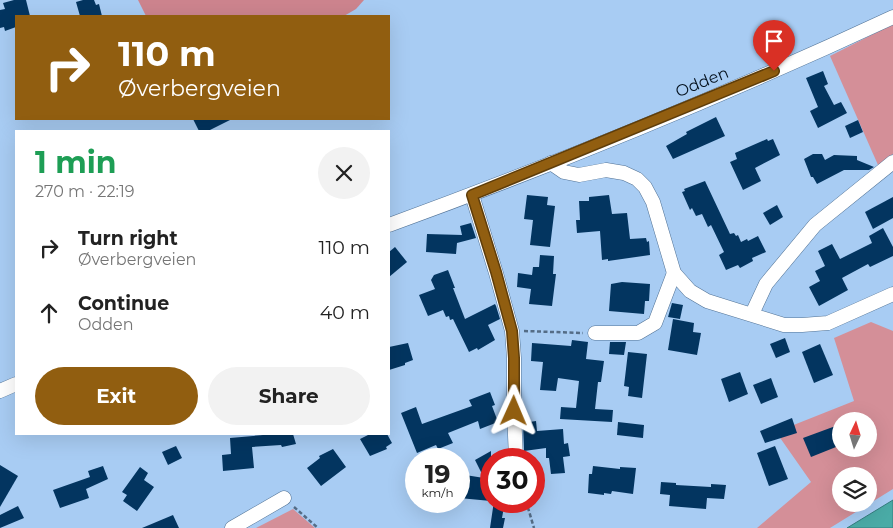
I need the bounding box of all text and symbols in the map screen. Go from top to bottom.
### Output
pin [753,20,795,71]
icon: arrive [760,27,788,55]
text: 110 m [118,32,216,75]
icon: right [35,35,100,100]
street label: Odden [673,63,731,101]
text: Øverbergveien [118,75,281,102]
text: 1 min [35,144,116,181]
button: close [318,147,370,199]
text: 270 m · 22:19 [35,182,134,201]
text: Turn right [78,227,178,250]
icon: right [35,234,63,262]
text: 110 m [319,236,370,259]
text: Øverbergveien [78,250,196,269]
text: Continue [78,292,169,315]
icon: ahead [35,299,63,327]
text: 40 m [320,301,370,324]
text: Odden [78,315,134,334]
button: Exit [35,367,198,425]
button: Share [208,367,370,425]
position arrow [487,384,539,436]
north arrow [832,412,878,458]
map controls [832,412,877,512]
speed limit sign: 30 [480,448,545,513]
text: 19 [425,459,450,489]
button: layers [832,467,877,512]
text: km/h [421,485,454,500]

